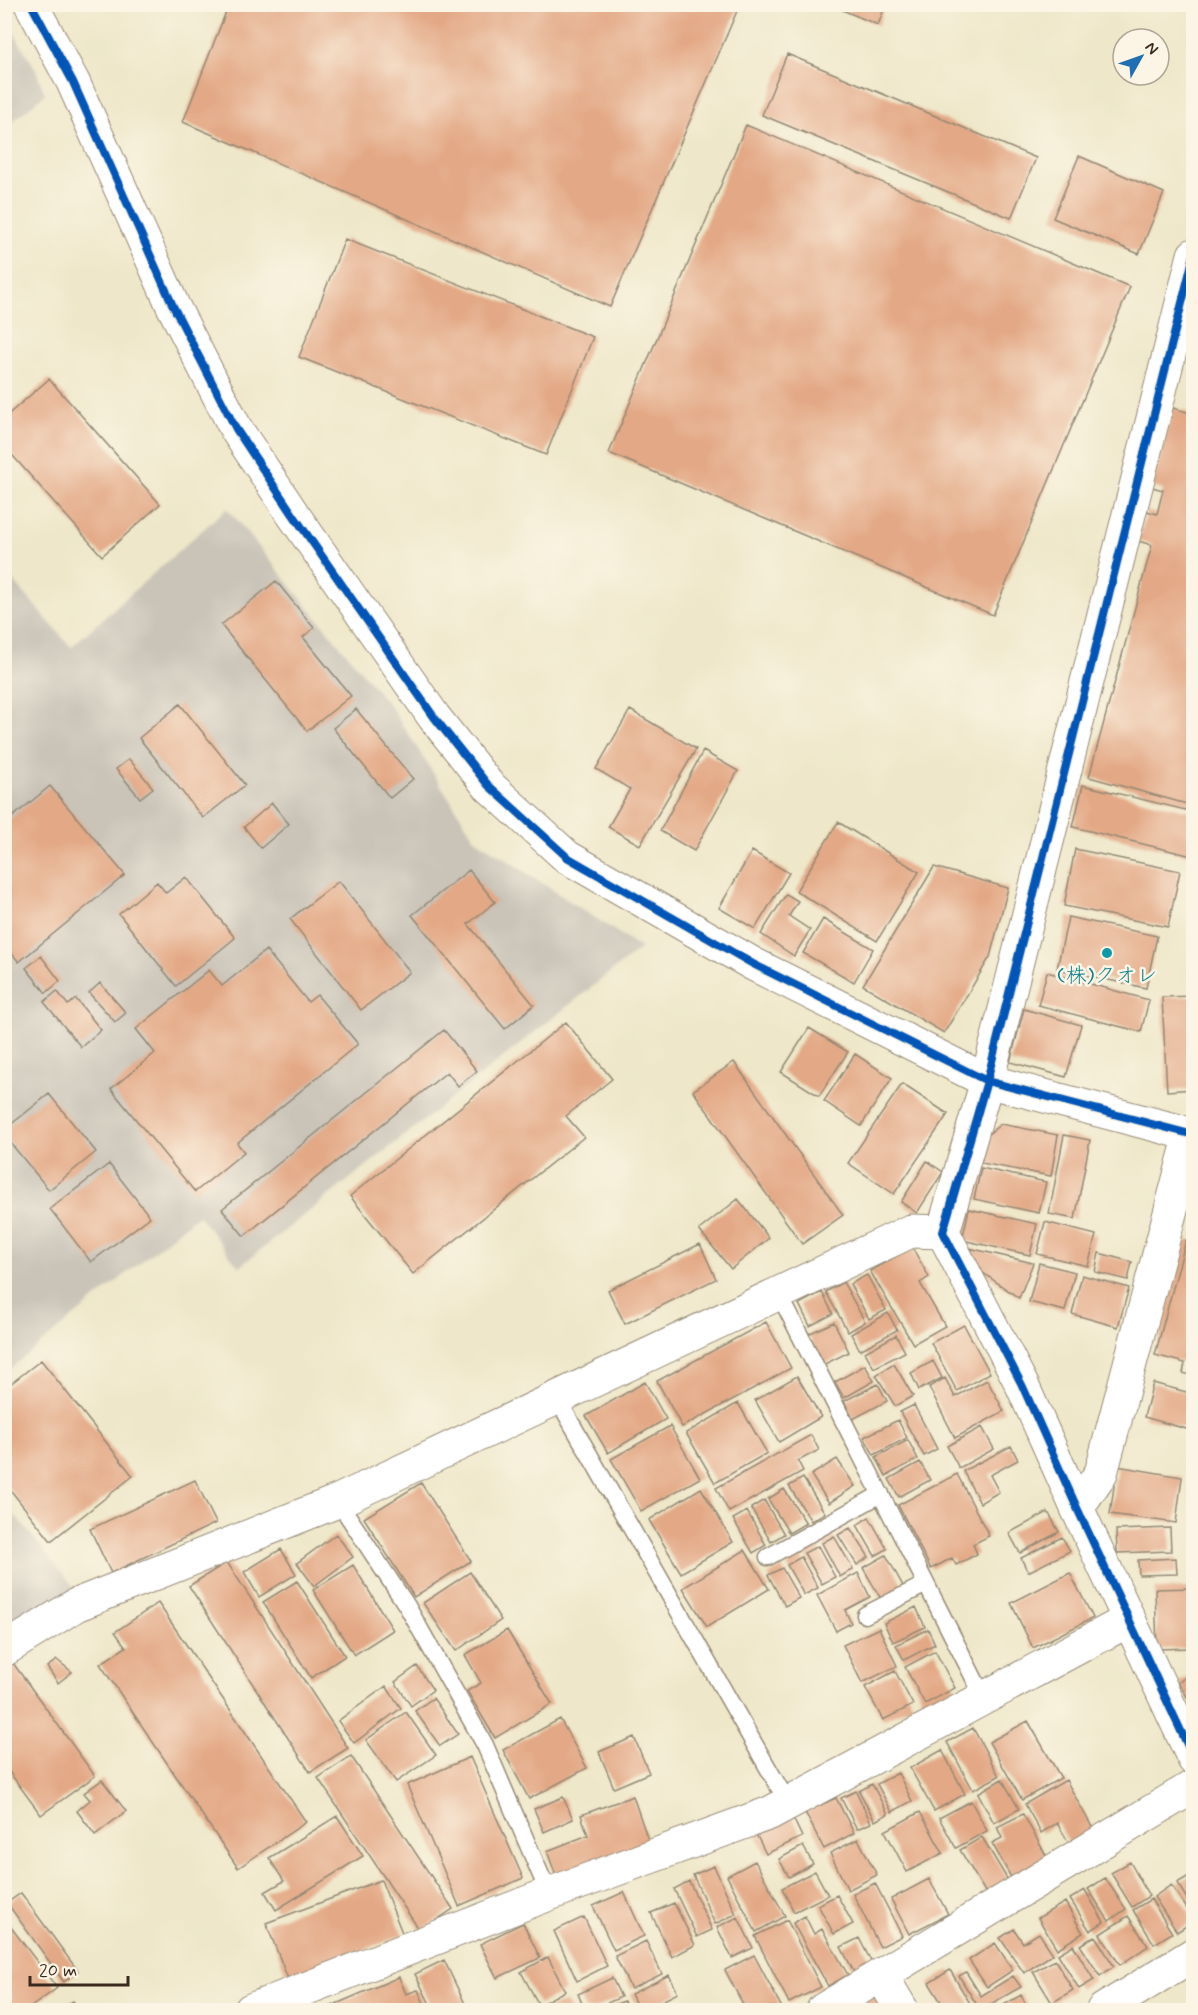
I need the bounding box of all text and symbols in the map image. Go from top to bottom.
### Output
north arrow [1111,27,1171,87]
text: N [1140,37,1163,59]
marker: (株)クオレ [1100,946,1114,960]
place label: (株)クオレ [1057,962,1157,990]
scale bar [30,1949,128,1987]
text: 20 m [39,1959,77,1983]

